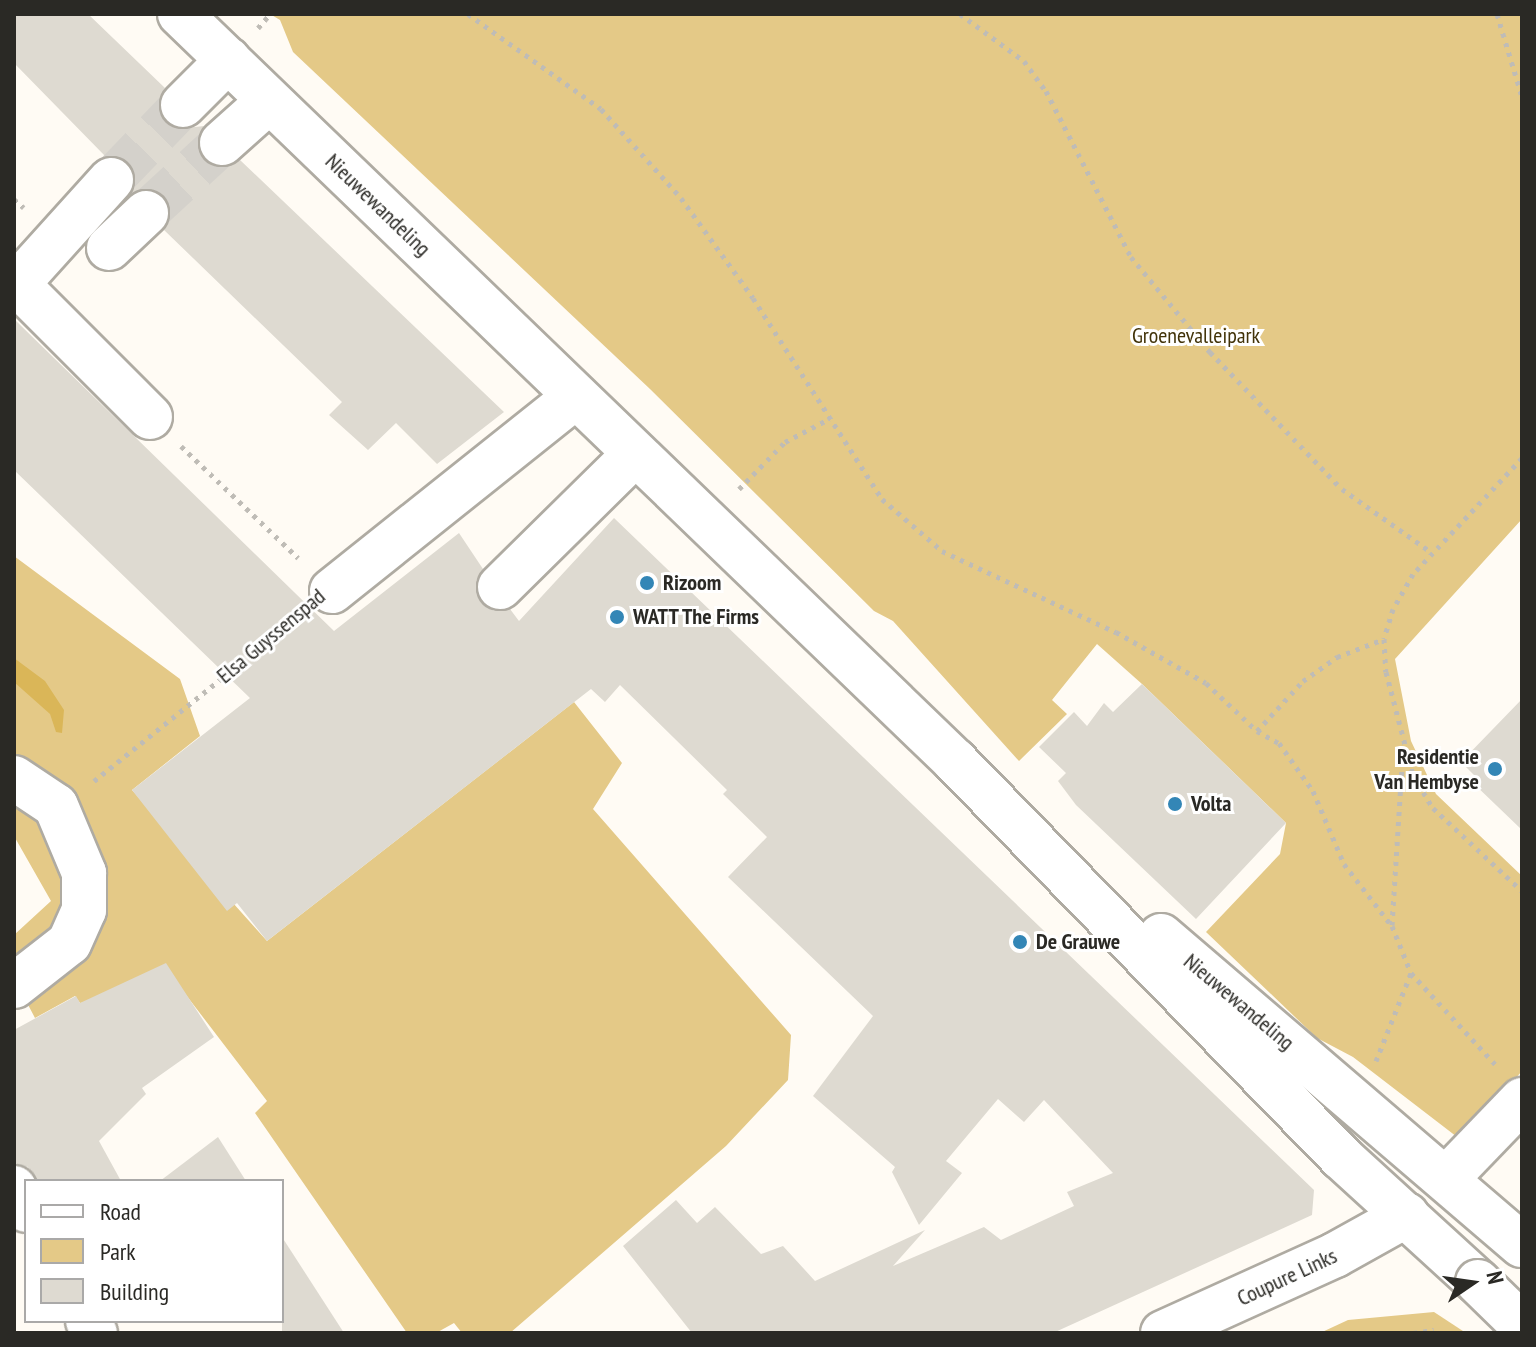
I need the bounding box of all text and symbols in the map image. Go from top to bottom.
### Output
street label: Nieuwewandeling [320,148,436,262]
park label: Groenevalleipark [1132,323,1260,349]
place label: Rizoom [663,570,721,596]
marker: Rizoom [638,574,656,592]
street label: Elsa Guyssenspad [212,583,330,689]
place label: WATT The Firms [633,604,760,630]
marker: WATT The Firms [608,608,626,626]
place label: Residentie Van Hembyse [1374,743,1479,794]
marker: Residentie Van Hembyse [1486,760,1504,778]
place label: Volta [1191,791,1231,817]
marker: Volta [1166,795,1184,813]
place label: De Grauwe [1036,929,1120,955]
marker: De Grauwe [1011,933,1029,951]
street label: Nieuwewandeling [1178,948,1300,1056]
legend [24,1179,284,1323]
text: Road [100,1196,141,1227]
text: Park [100,1236,136,1267]
street label: Coupure Links [1233,1242,1341,1312]
north arrow [1432,1243,1512,1323]
text: N [1480,1269,1510,1287]
text: Building [100,1276,169,1307]

